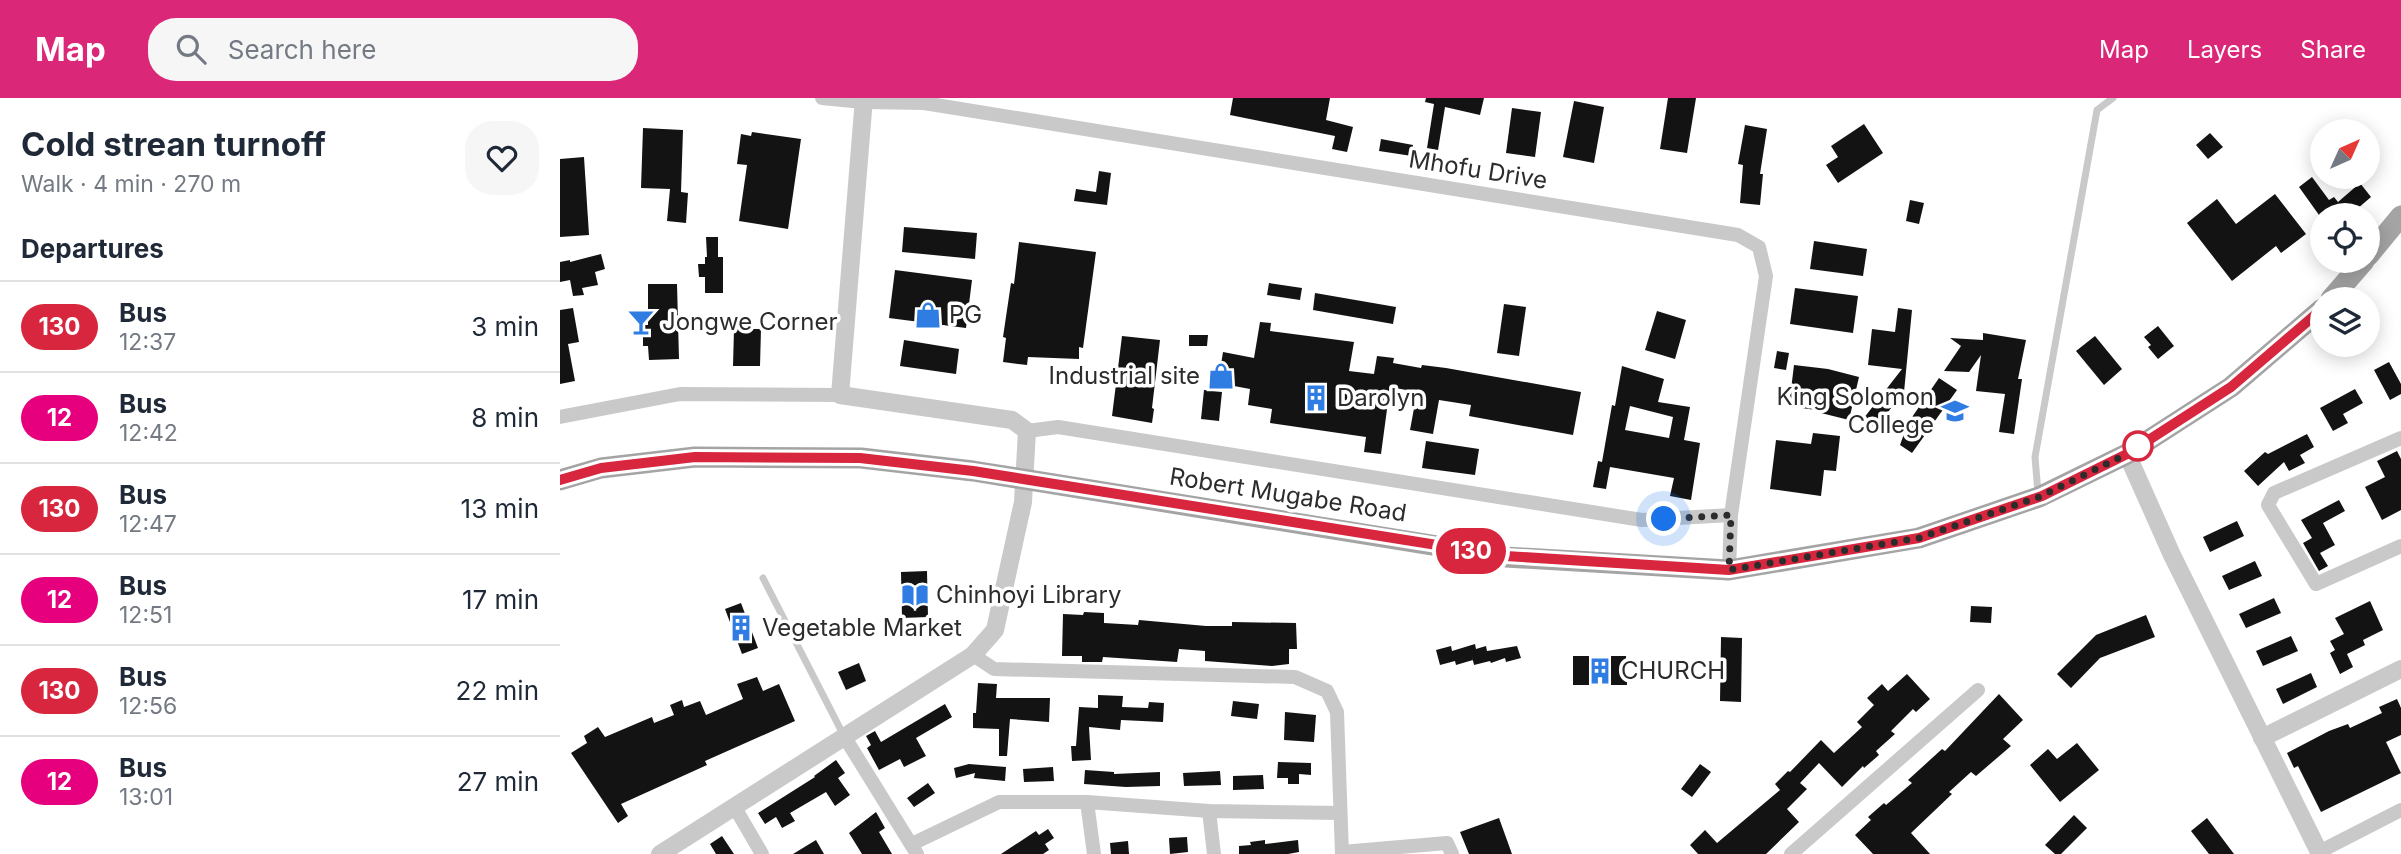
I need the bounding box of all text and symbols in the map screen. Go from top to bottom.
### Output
search box [148,18,638,81]
text: Map [35,29,106,69]
icon: search [172,30,210,68]
text: Search here [228,34,376,65]
text: Map [2099,35,2149,64]
text: Layers [2187,35,2262,64]
text: Share [2300,35,2366,64]
north arrow [2310,119,2380,189]
map controls [2310,119,2380,357]
button: heart [465,121,539,195]
text: Cold strean turnoff [21,124,326,164]
street label: Mhofu Drive [1407,144,1549,195]
text: Walk · 4 min · 270 m [21,170,241,198]
button: locate [2310,203,2380,273]
text: Departures [21,233,164,264]
button: layers [2310,287,2380,357]
text: Bus [119,297,167,328]
shop icon: PG [913,300,943,330]
place label: PG [949,300,982,329]
bar icon: Jongwe Corner [626,307,656,337]
place label: Jongwe Corner [662,307,837,336]
text: 3 min [471,311,539,342]
text: 130 [38,312,81,341]
text: 12:37 [119,328,176,356]
place label: Industrial site [1049,361,1200,390]
shop icon: Industrial site [1206,361,1236,391]
place label: King Solomon College [1776,382,1934,439]
building icon: Darolyn [1301,383,1331,413]
place label: Darolyn [1337,383,1424,412]
text: Bus [119,388,167,419]
school or university icon: King Solomon College [1940,396,1970,426]
text: 8 min [471,402,539,433]
text: 12 [47,403,72,432]
text: 12:42 [119,419,178,447]
unlabelled marker [2123,431,2153,461]
street label: Robert Mugabe Road [1167,461,1409,528]
text: Bus [119,479,167,510]
text: 13 min [461,493,539,524]
text: 130 [38,494,81,523]
your location [1646,501,1681,536]
text: 12:47 [119,510,177,538]
line badge: 130 [1431,528,1511,574]
text: 130 [1450,536,1492,565]
text: Bus [119,570,167,601]
library icon: Chinhoyi Library [900,580,930,610]
place label: Chinhoyi Library [936,580,1121,609]
text: 17 min [462,584,539,615]
text: 12 [47,585,72,614]
text: 12:51 [119,601,172,629]
building icon: Vegetable Market [726,613,756,643]
place label: Vegetable Market [762,613,962,642]
building icon: CHURCH [1585,656,1615,686]
place label: CHURCH [1621,656,1725,685]
text: Bus [119,661,167,692]
text: 22 min [456,675,539,706]
text: 130 [38,676,81,705]
text: 12:56 [119,692,177,720]
text: Bus [119,752,167,783]
text: 27 min [457,766,539,797]
text: 12 [47,767,72,796]
text: 13:01 [119,783,173,811]

